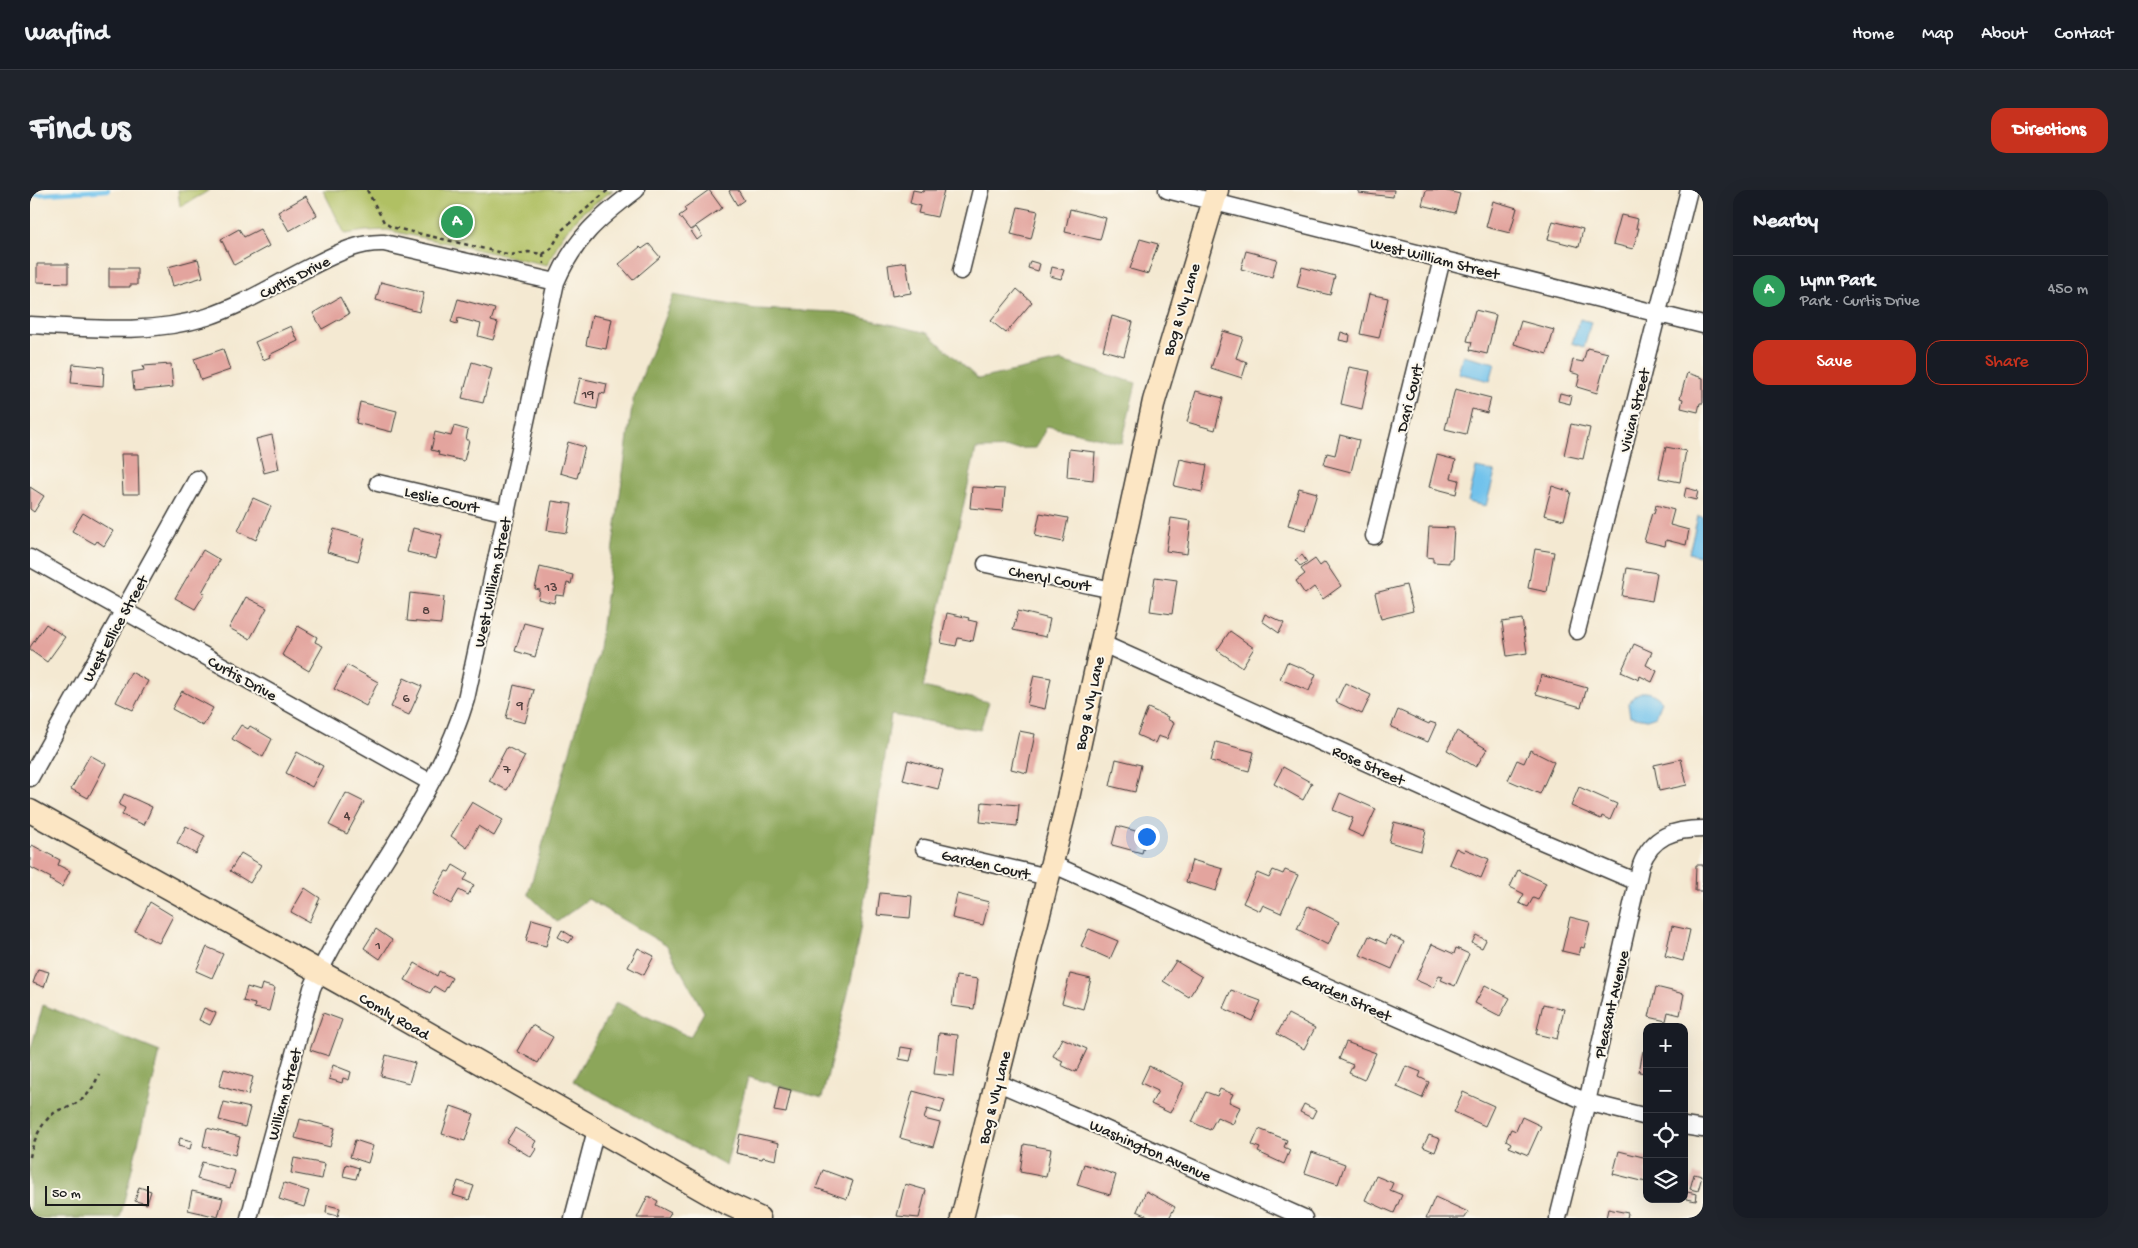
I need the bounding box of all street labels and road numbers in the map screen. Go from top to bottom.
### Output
street label: West William Street [1368,235,1502,286]
street label: Curtis Drive [257,253,335,305]
street label: Bog & Vly Lane [1160,261,1207,359]
street label: Dari Court [1394,362,1429,436]
street label: Vivian Street [1617,365,1656,456]
street label: Leslie Court [402,484,482,520]
street label: West William Street [471,515,518,649]
street label: Cheryl Court [1007,563,1093,598]
street label: West Ellice Street [80,572,155,686]
street label: Curtis Drive [203,653,280,707]
street label: Bog & Vly Lane [1072,654,1111,753]
street label: Rose Street [1328,743,1408,792]
street label: Garden Court [939,847,1033,886]
street label: Pleasant Avenue [1592,948,1635,1062]
street label: Garden Street [1298,971,1395,1028]
street label: Comly Road [355,990,433,1047]
street label: William Street [265,1045,308,1143]
street label: Bog & Vly Lane [975,1049,1017,1147]
street label: Washington Avenue [1086,1117,1214,1188]

